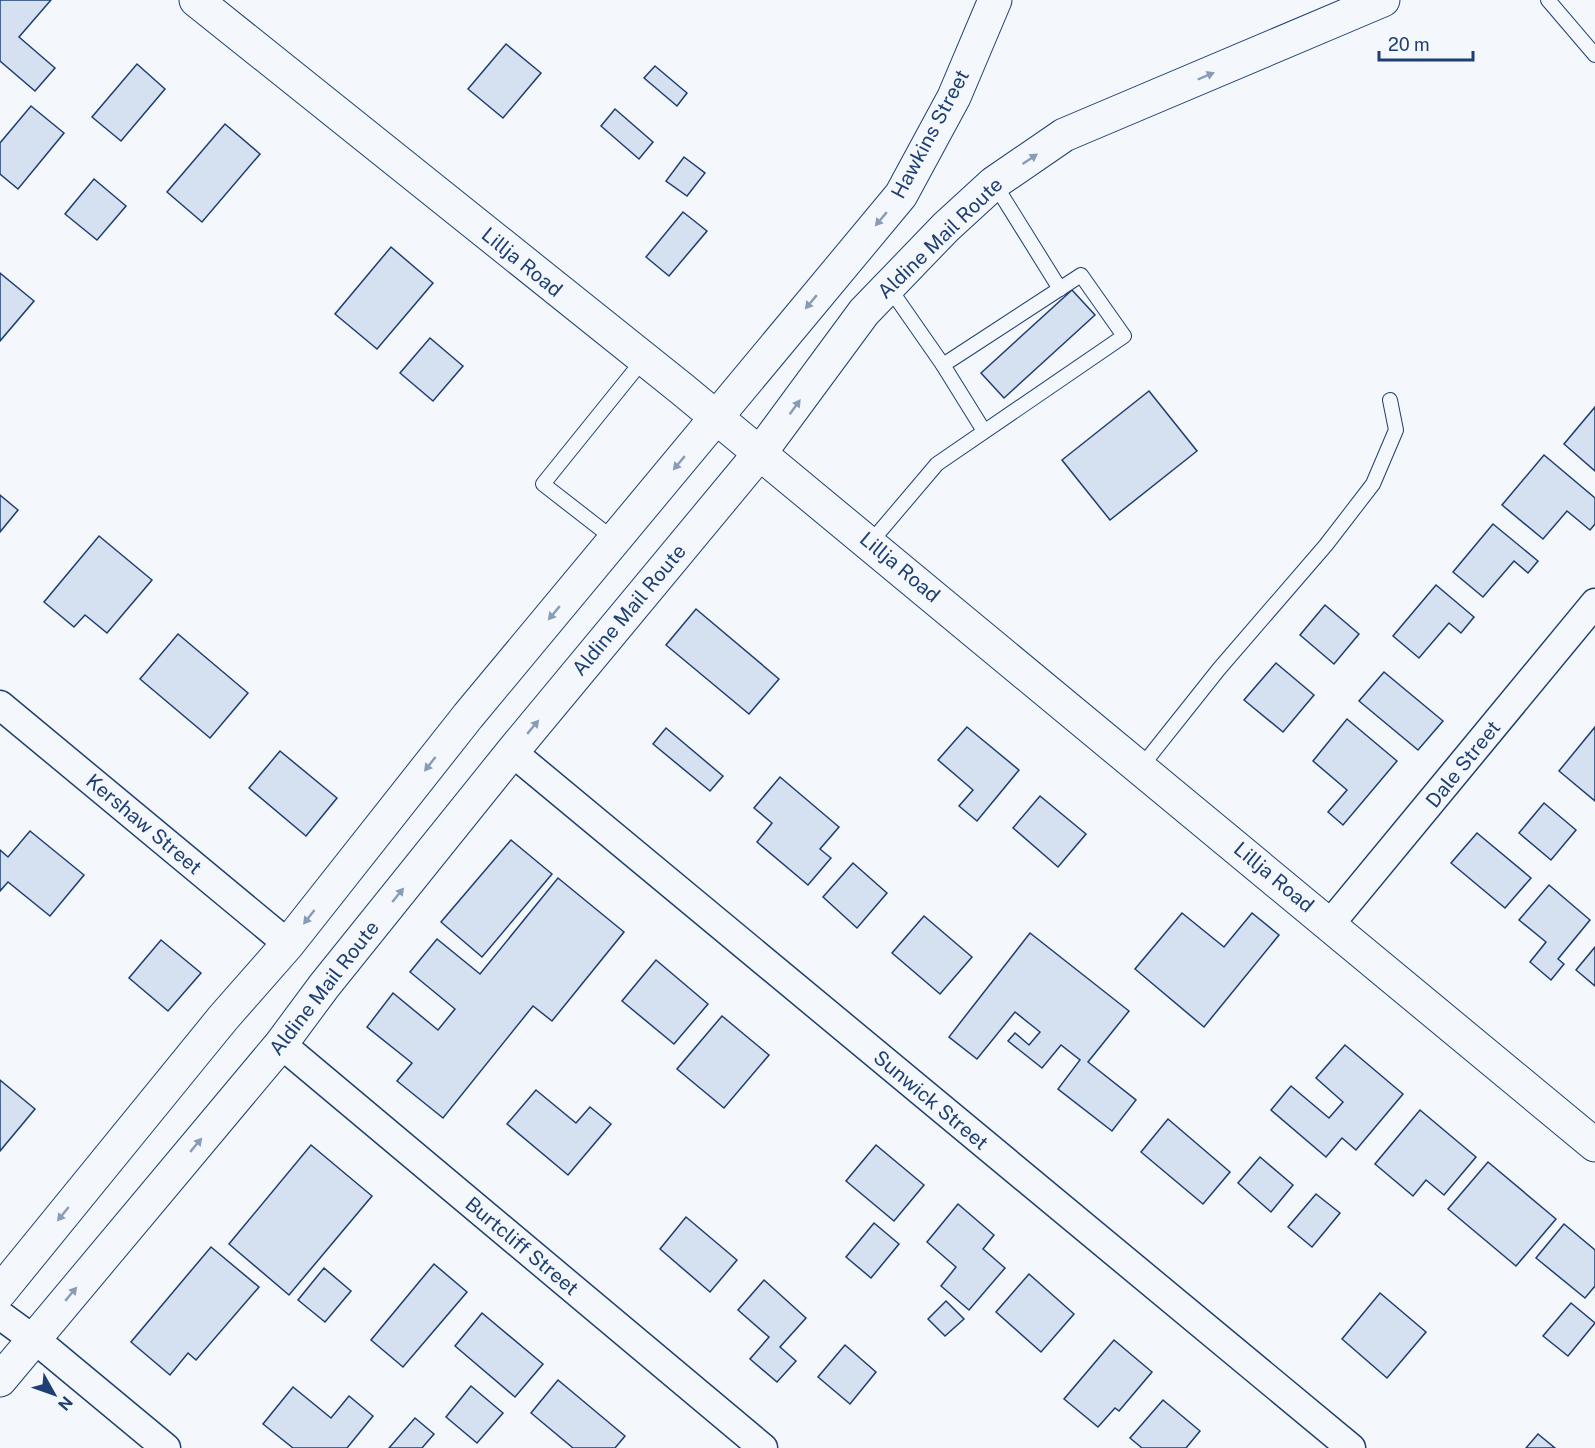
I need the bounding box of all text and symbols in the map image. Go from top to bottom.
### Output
scale bar [1379,24,1474,62]
text: 20 m [1388,34,1430,55]
street label: Hawkins Street [886,65,974,203]
one-way arrow [1197,71,1215,81]
one-way arrow [1022,154,1038,165]
street label: Aldine Mail Route [873,172,1007,304]
one-way arrow [875,211,888,227]
street label: Lillja Road [477,222,567,302]
one-way arrow [805,294,818,309]
one-way arrow [789,399,801,415]
one-way arrow [672,455,685,471]
street label: Lillja Road [855,527,945,607]
street label: Aldine Mail Route [567,539,691,681]
one-way arrow [548,605,561,620]
street label: Dale Street [1421,716,1505,812]
one-way arrow [527,719,539,734]
one-way arrow [424,756,437,772]
street label: Kershaw Street [81,769,207,879]
street label: Lillja Road [1229,837,1319,917]
one-way arrow [391,887,403,902]
one-way arrow [303,909,316,925]
street label: Aldine Mail Route [264,916,384,1060]
street label: Sunwick Street [869,1045,993,1155]
one-way arrow [189,1138,202,1153]
street label: Burtcliff Street [460,1192,584,1300]
one-way arrow [57,1206,70,1222]
one-way arrow [64,1286,77,1302]
north arrow [24,1364,84,1424]
text: N [54,1392,76,1414]

